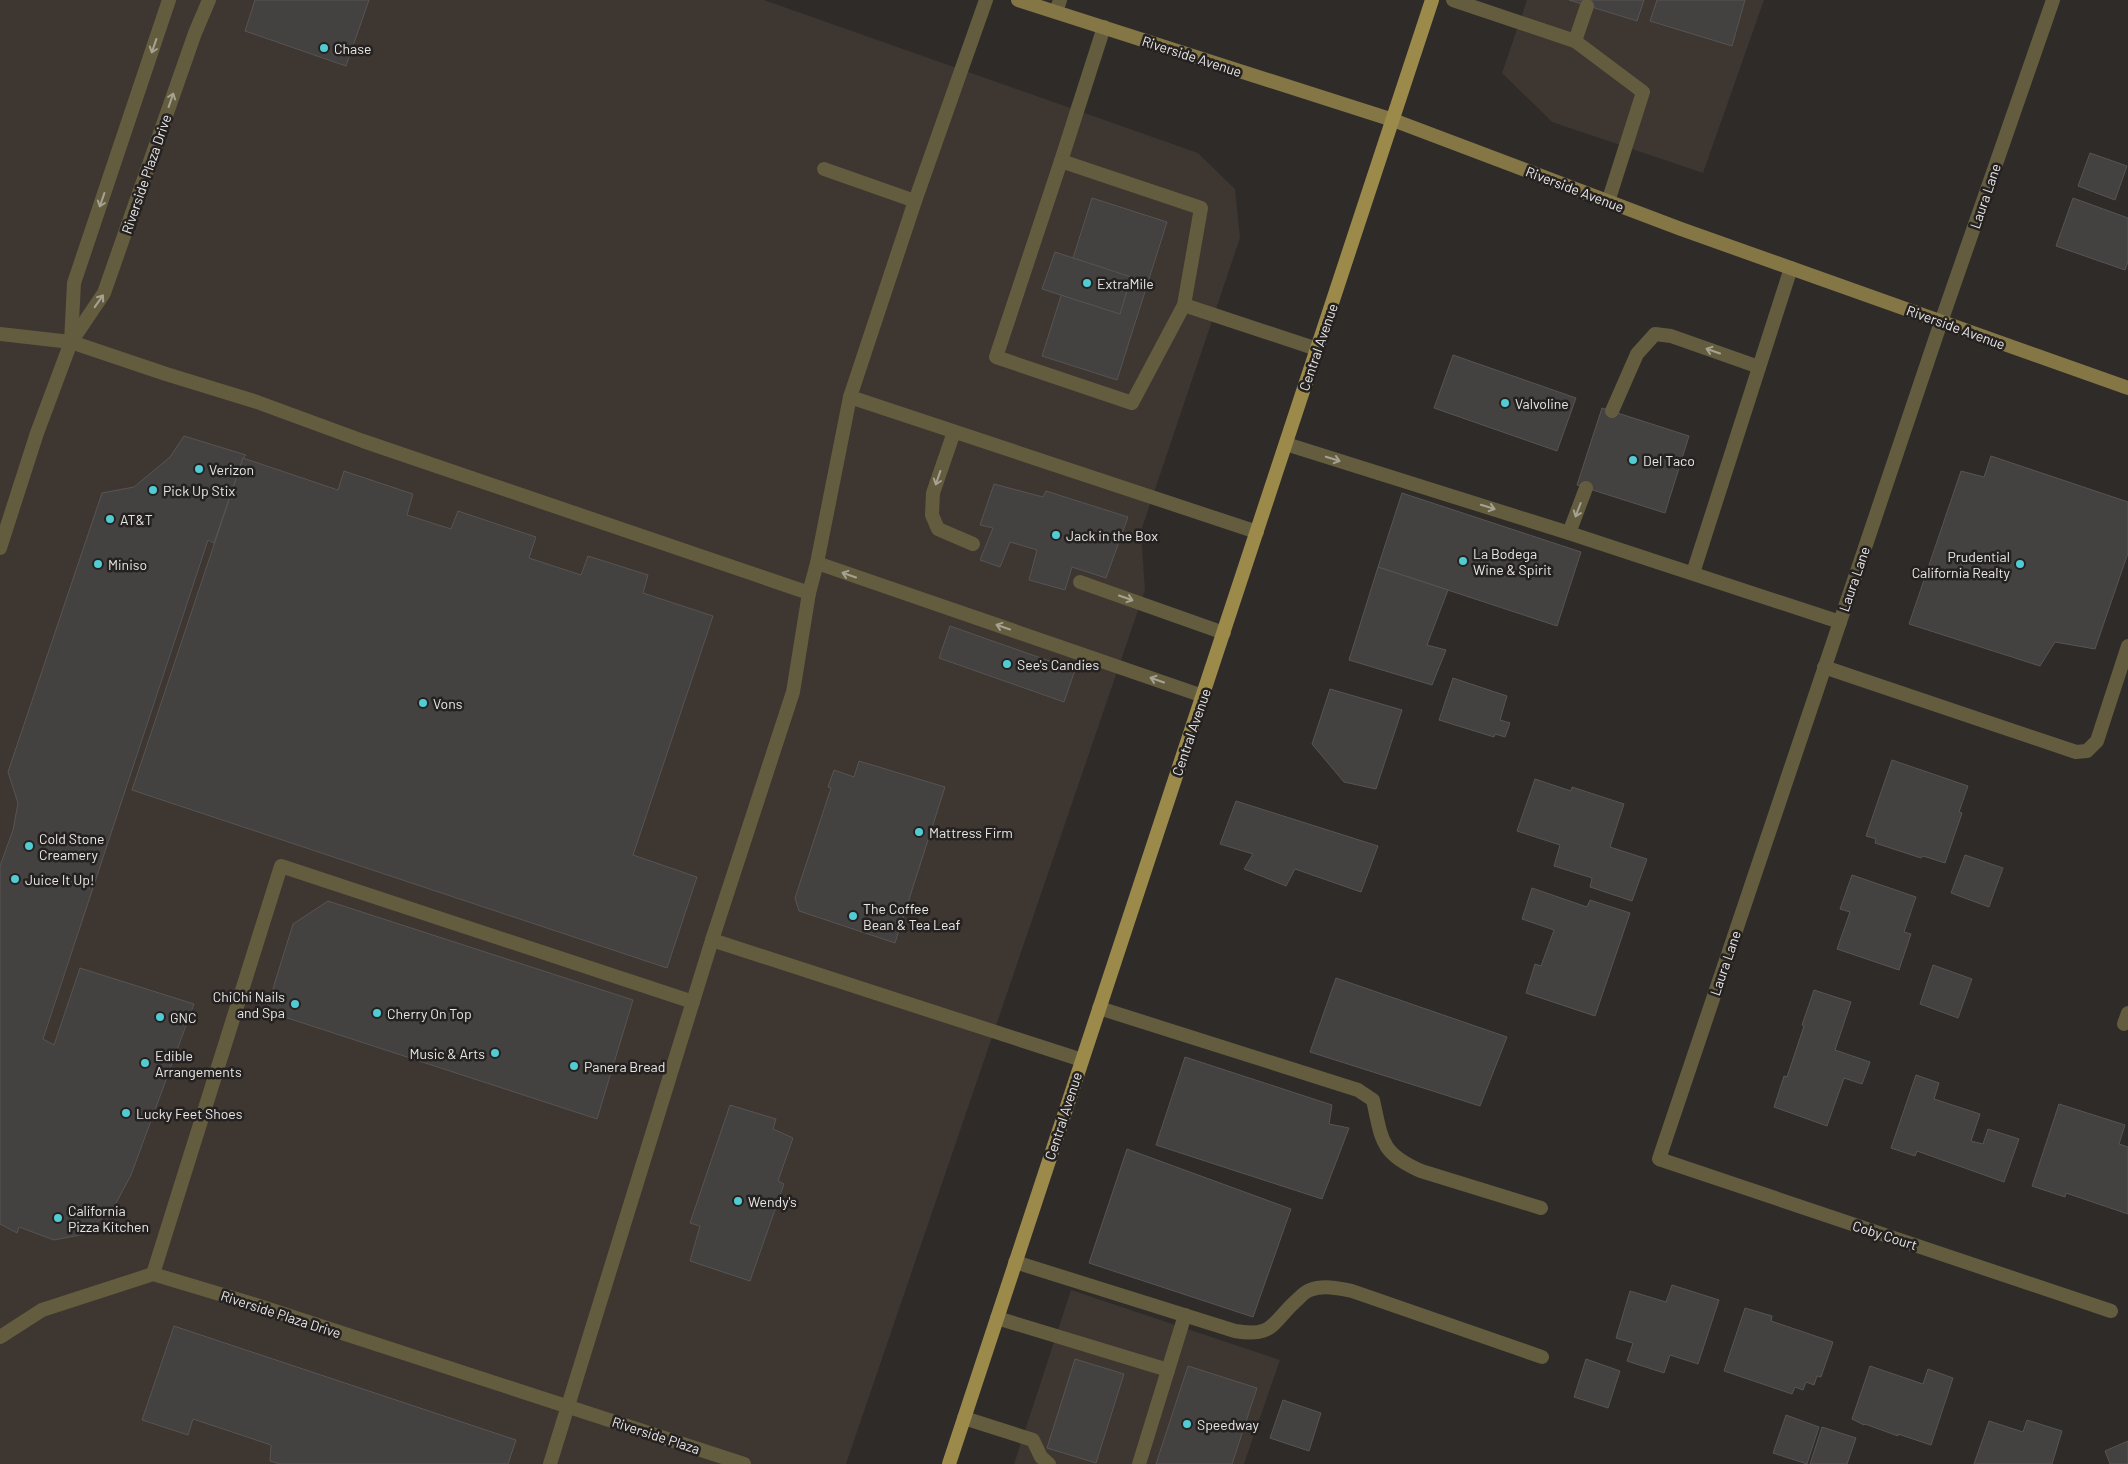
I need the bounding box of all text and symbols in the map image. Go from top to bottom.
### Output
street label: Riverside Avenue [1140,32,1244,80]
one-way arrow [149,38,158,53]
place label: Chase [334,40,371,57]
marker: Chase [318,42,330,54]
one-way arrow [167,92,177,108]
street label: Riverside Plaza Drive [118,112,174,236]
street label: Laura Lane [1966,161,2004,231]
street label: Riverside Avenue [1524,162,1626,216]
one-way arrow [97,192,106,207]
place label: ExtraMile [1097,275,1154,292]
marker: ExtraMile [1081,277,1093,289]
one-way arrow [94,295,104,309]
street label: Central Avenue [1295,301,1341,393]
street label: Riverside Avenue [1904,301,2008,353]
one-way arrow [1706,346,1721,355]
place label: Valvoline [1515,395,1569,412]
marker: Valvoline [1499,397,1511,409]
place label: Del Taco [1643,452,1695,469]
one-way arrow [1324,454,1340,464]
marker: Del Taco [1627,454,1639,466]
place label: Verizon [209,461,254,478]
marker: Verizon [193,463,205,475]
one-way arrow [932,470,942,486]
place label: Pick Up Stix [163,482,235,499]
marker: Pick Up Stix [147,484,159,496]
one-way arrow [1573,502,1582,518]
one-way arrow [1479,503,1495,513]
place label: AT&T [120,511,153,528]
marker: AT&T [104,513,116,525]
place label: Jack in the Box [1066,527,1158,544]
marker: Jack in the Box [1050,529,1062,541]
street label: Laura Lane [1835,544,1873,614]
place label: La Bodega Wine & Spirit [1473,545,1552,578]
place label: Prudential California Realty [1912,548,2011,581]
marker: La Bodega Wine & Spirit [1457,555,1469,567]
place label: Miniso [108,556,147,573]
marker: Miniso [92,558,104,570]
marker: Prudential California Realty [2014,558,2026,570]
one-way arrow [842,569,858,579]
one-way arrow [1117,594,1133,603]
one-way arrow [996,622,1011,631]
place label: See's Candies [1017,656,1099,673]
marker: See's Candies [1001,658,1013,670]
one-way arrow [1149,675,1165,684]
street label: Central Avenue [1168,686,1214,778]
place label: Vons [433,695,463,712]
marker: Vons [417,697,429,709]
place label: Mattress Firm [929,824,1013,841]
marker: Mattress Firm [913,826,925,838]
place label: Cold Stone Creamery [39,830,104,863]
marker: Cold Stone Creamery [23,840,35,852]
place label: Juice It Up! [25,871,94,888]
marker: Juice It Up! [9,873,21,885]
place label: The Coffee Bean & Tea Leaf [863,900,960,933]
marker: The Coffee Bean & Tea Leaf [847,910,859,922]
street label: Laura Lane [1706,928,1744,998]
place label: ChiChi Nails and Spa [213,988,285,1021]
marker: ChiChi Nails and Spa [289,998,301,1010]
place label: Cherry On Top [387,1005,472,1022]
marker: Cherry On Top [371,1007,383,1019]
place label: GNC [170,1009,197,1026]
marker: GNC [154,1011,166,1023]
place label: Music & Arts [409,1045,485,1062]
place label: Edible Arrangements [155,1047,242,1080]
marker: Music & Arts [489,1047,501,1059]
marker: Edible Arrangements [139,1057,151,1069]
place label: Panera Bread [584,1058,665,1075]
marker: Panera Bread [568,1060,580,1072]
street label: Central Avenue [1041,1070,1085,1162]
place label: Lucky Feet Shoes [136,1105,243,1122]
marker: Lucky Feet Shoes [120,1107,132,1119]
place label: Wendy's [748,1193,797,1210]
marker: Wendy's [732,1195,744,1207]
place label: California Pizza Kitchen [68,1202,149,1235]
marker: California Pizza Kitchen [52,1212,64,1224]
street label: Coby Court [1851,1217,1919,1253]
street label: Riverside Plaza Drive [219,1287,343,1341]
street label: Riverside Plaza [610,1413,702,1457]
place label: Speedway [1197,1416,1259,1433]
marker: Speedway [1181,1418,1193,1430]

